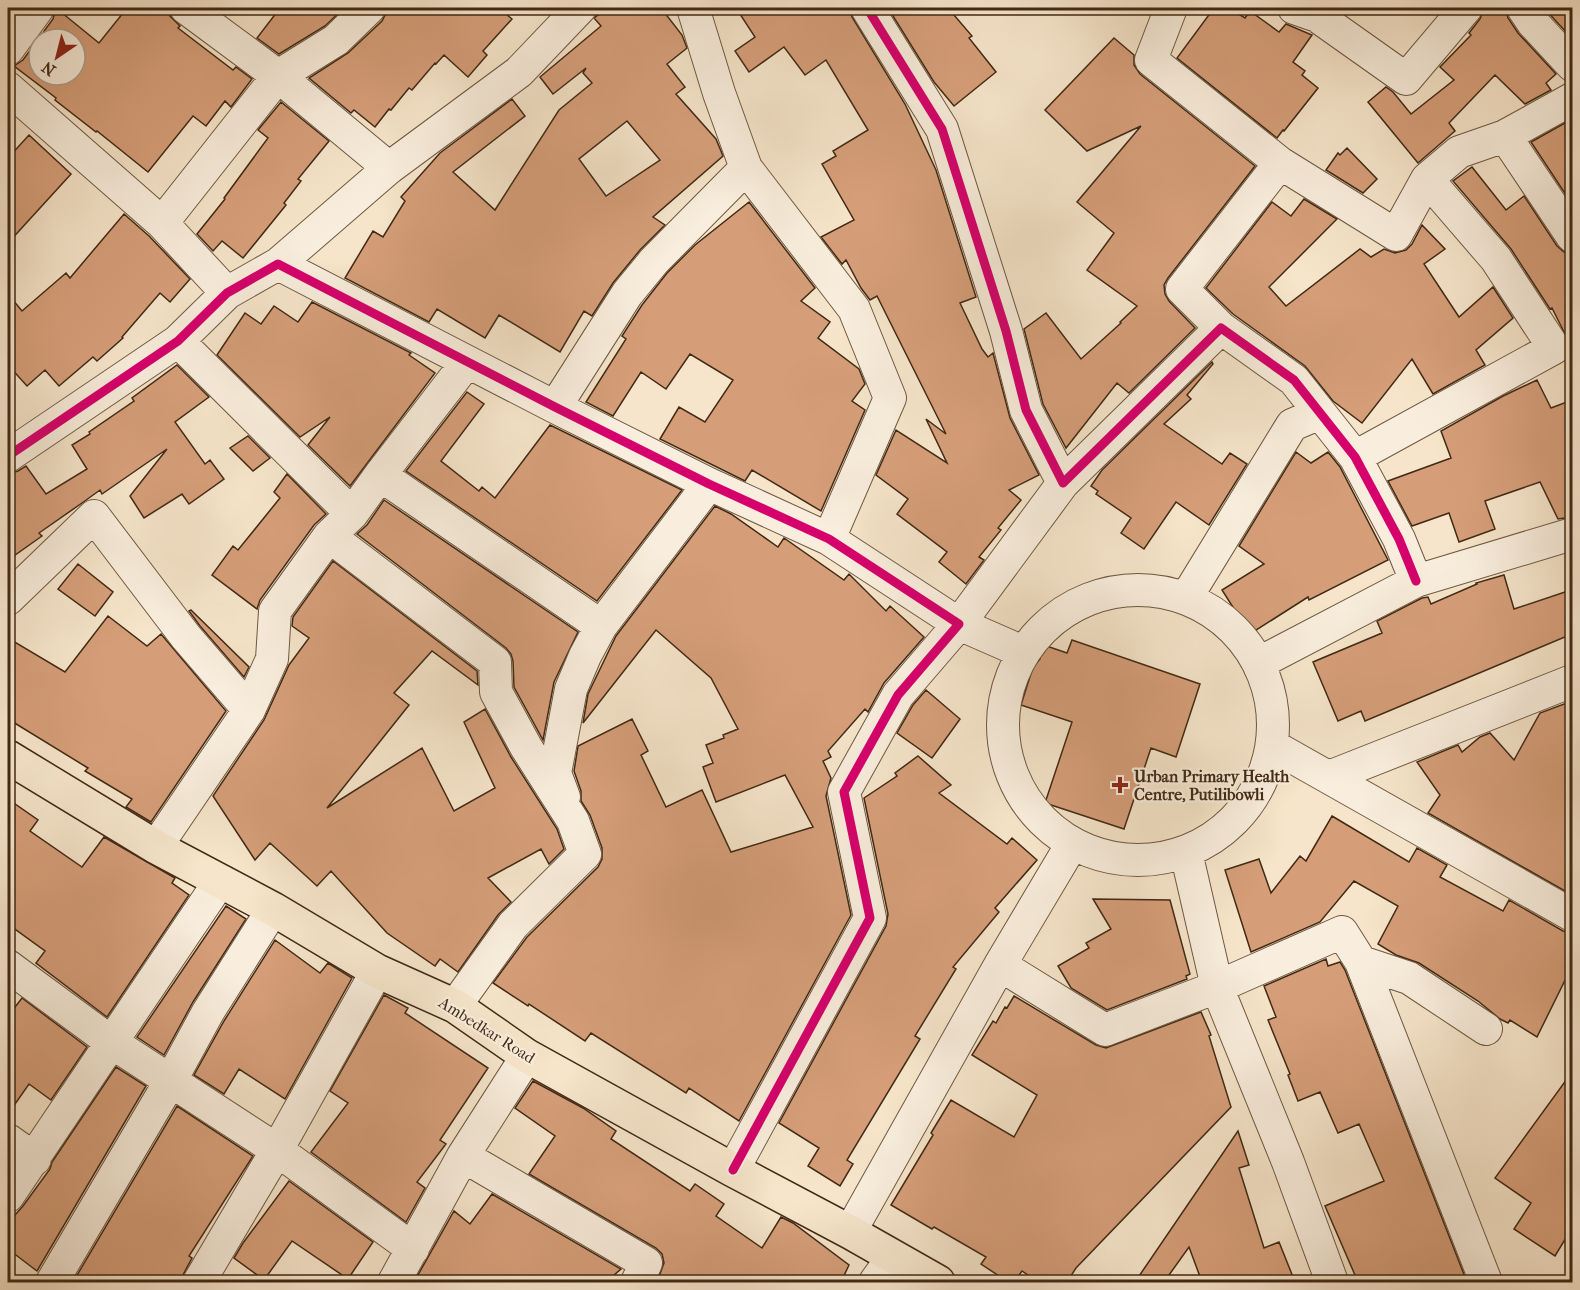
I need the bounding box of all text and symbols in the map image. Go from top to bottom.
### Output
north arrow [27,27,87,87]
text: N [38,57,59,80]
place label: Urban Primary Health Centre, Putilibowli [1133,767,1290,804]
marker: Urban Primary Health Centre, Putilibowli [1111,776,1129,794]
street label: Ambedkar Road [434,992,539,1067]

